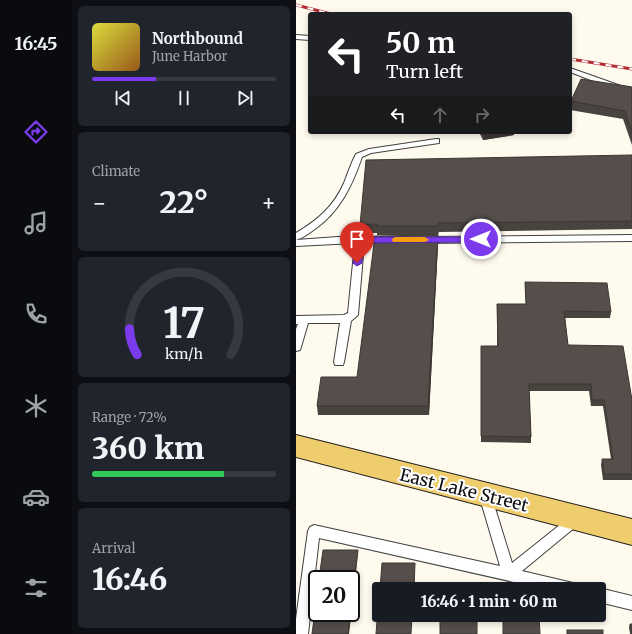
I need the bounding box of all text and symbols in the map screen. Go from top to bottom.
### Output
text: 50 m [386,25,455,61]
icon: left [320,28,372,80]
text: Northbound [152,29,243,48]
text: 16:45 [15,32,57,55]
text: June Harbor [152,48,227,65]
text: Turn left [386,60,463,83]
icon: previous [112,87,134,109]
icon: pause [173,87,195,109]
icon: next [234,87,256,109]
icon: left [387,104,409,126]
icon: ahead [429,104,451,126]
icon: right [471,104,493,126]
icon: directions [22,118,50,146]
text: Climate [92,163,140,180]
text: 22° [160,183,208,221]
text: − [92,189,107,217]
text: + [261,189,276,217]
icon: music [22,209,50,237]
position arrow [460,218,502,260]
pin [340,222,374,263]
icon: arrive [346,228,368,250]
text: 17 [163,297,205,349]
icon: phone [22,300,50,328]
text: km/h [165,345,203,363]
icon: climate [22,392,50,420]
text: Range · 72% [92,409,167,426]
text: 360 km [92,429,204,467]
street label: East Lake Street [397,463,531,517]
icon: car [22,483,50,511]
text: Arrival [92,540,135,557]
text: 16:46 [92,560,167,598]
speed limit sign: 20 [308,570,360,622]
icon: filters [22,574,50,602]
text: 16:46 · 1 min · 60 m [421,592,557,611]

